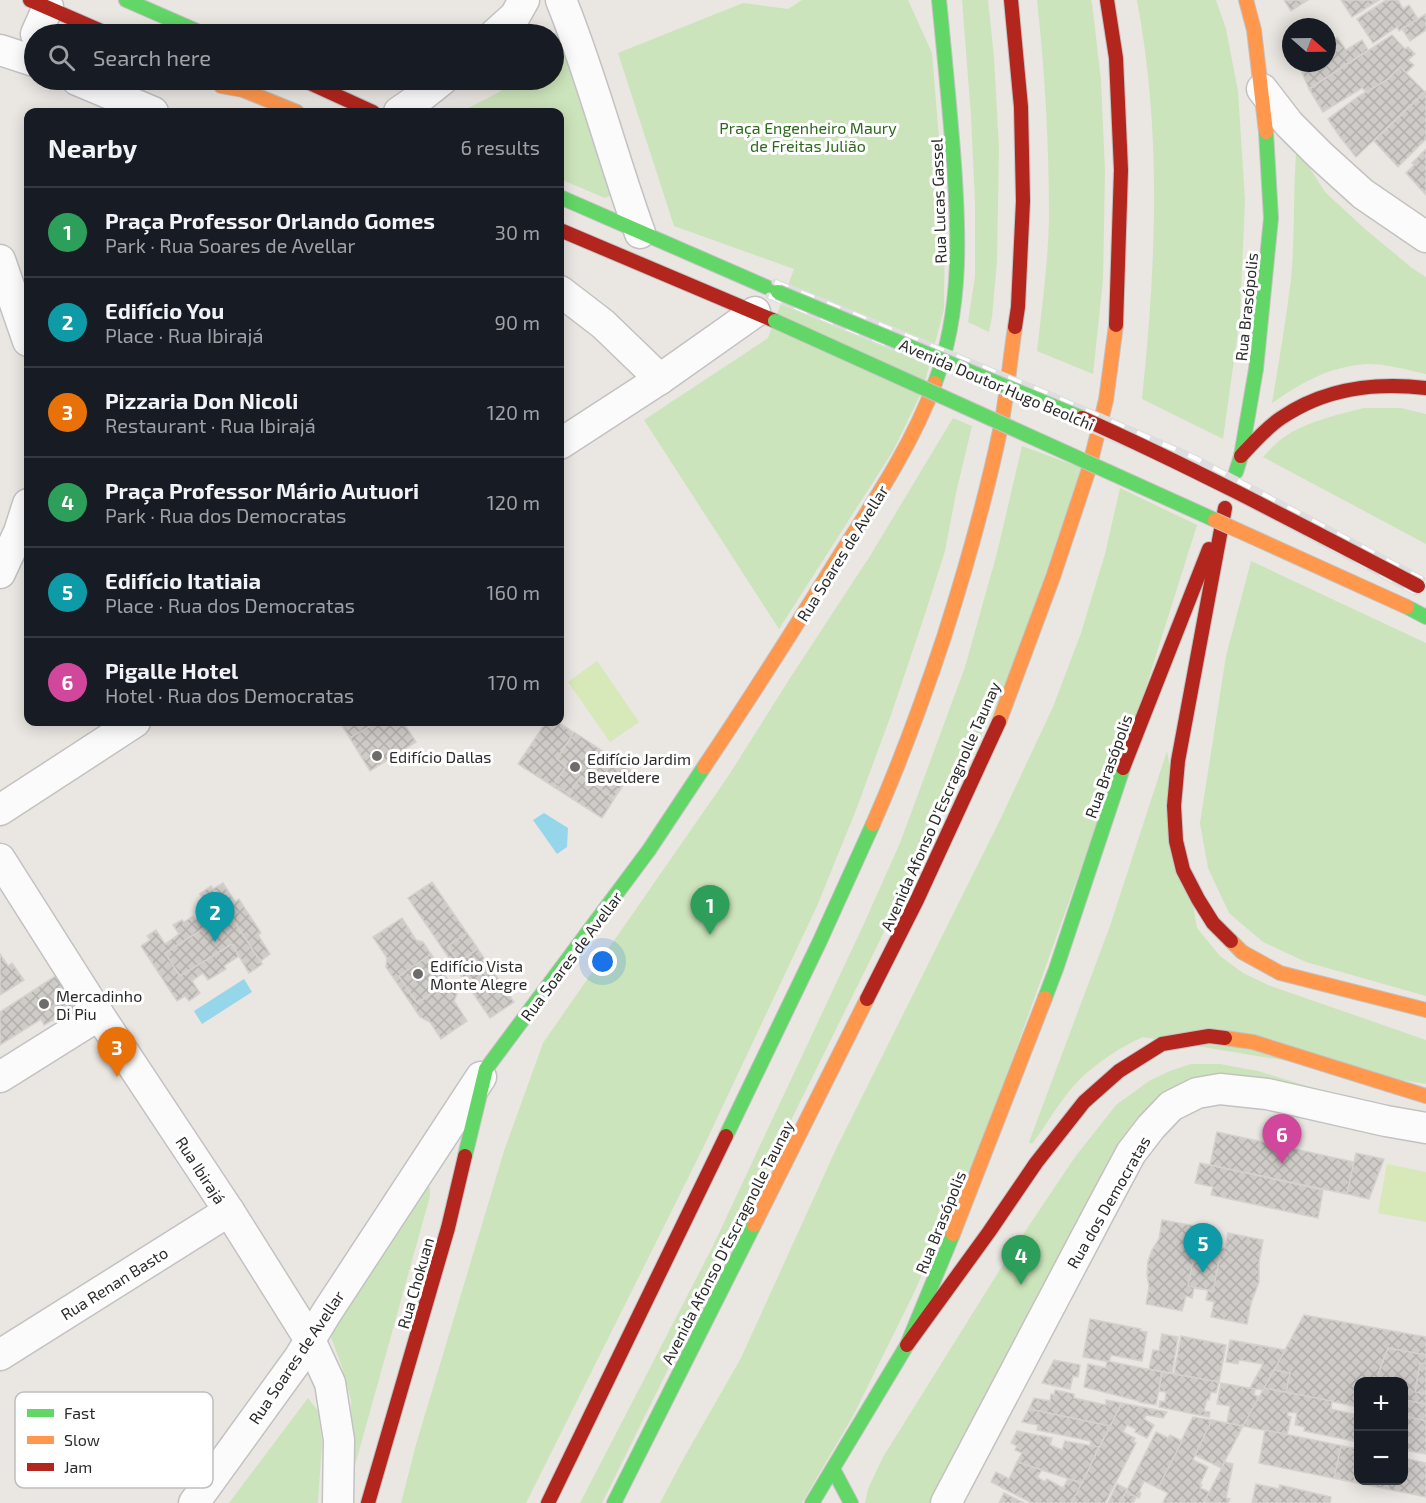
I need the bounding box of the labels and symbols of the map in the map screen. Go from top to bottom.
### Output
north arrow [1282,18,1336,72]
park label: Praça Engenheiro Maury de Freitas Julião [719,118,897,155]
street label: Rua Lucas Gassel [926,138,950,264]
street label: Rua Brasópolis [1231,252,1261,362]
street label: Avenida Doutor Hugo Beolchi [897,334,1097,434]
street label: Rua Soares de Avellar [792,481,892,625]
street label: Avenida Afonso D'Escragnolle Taunay [876,678,1004,934]
street label: Rua Brasópolis [1080,712,1136,820]
place label: Edifício Dallas [389,747,491,766]
marker: Edifício Dallas [370,749,384,763]
place label: Edifício Jardim Beveldere [587,749,691,786]
marker: Edifício Jardim Beveldere [568,760,582,774]
pin: 1 [690,886,730,935]
street label: Rua Soares de Avellar [516,887,626,1024]
pin: 2 [196,892,234,942]
your location [588,947,617,976]
place label: Edifício Vista Monte Alegre [430,956,527,993]
marker: Edifício Vista Monte Alegre [411,967,425,981]
place label: Mercadinho Di Piu [56,986,142,1023]
marker: Mercadinho Di Piu [37,997,51,1011]
pin: 3 [98,1028,136,1077]
pin: 6 [1262,1114,1302,1164]
street label: Avenida Afonso D'Escragnolle Taunay [657,1117,797,1367]
street label: Rua dos Democratas [1062,1132,1154,1272]
street label: Rua Ibirajá [171,1133,230,1208]
street label: Rua Brasópolis [911,1168,969,1276]
pin: 5 [1184,1224,1222,1273]
street label: Rua Chokuan [393,1235,437,1331]
pin: 4 [1002,1236,1040,1285]
street label: Rua Renan Basto [57,1242,171,1324]
street label: Rua Soares de Avellar [244,1286,348,1427]
legend [15,1392,213,1488]
text: Fast [64,1403,95,1422]
text: Slow [64,1430,100,1449]
text: Jam [64,1457,92,1476]

